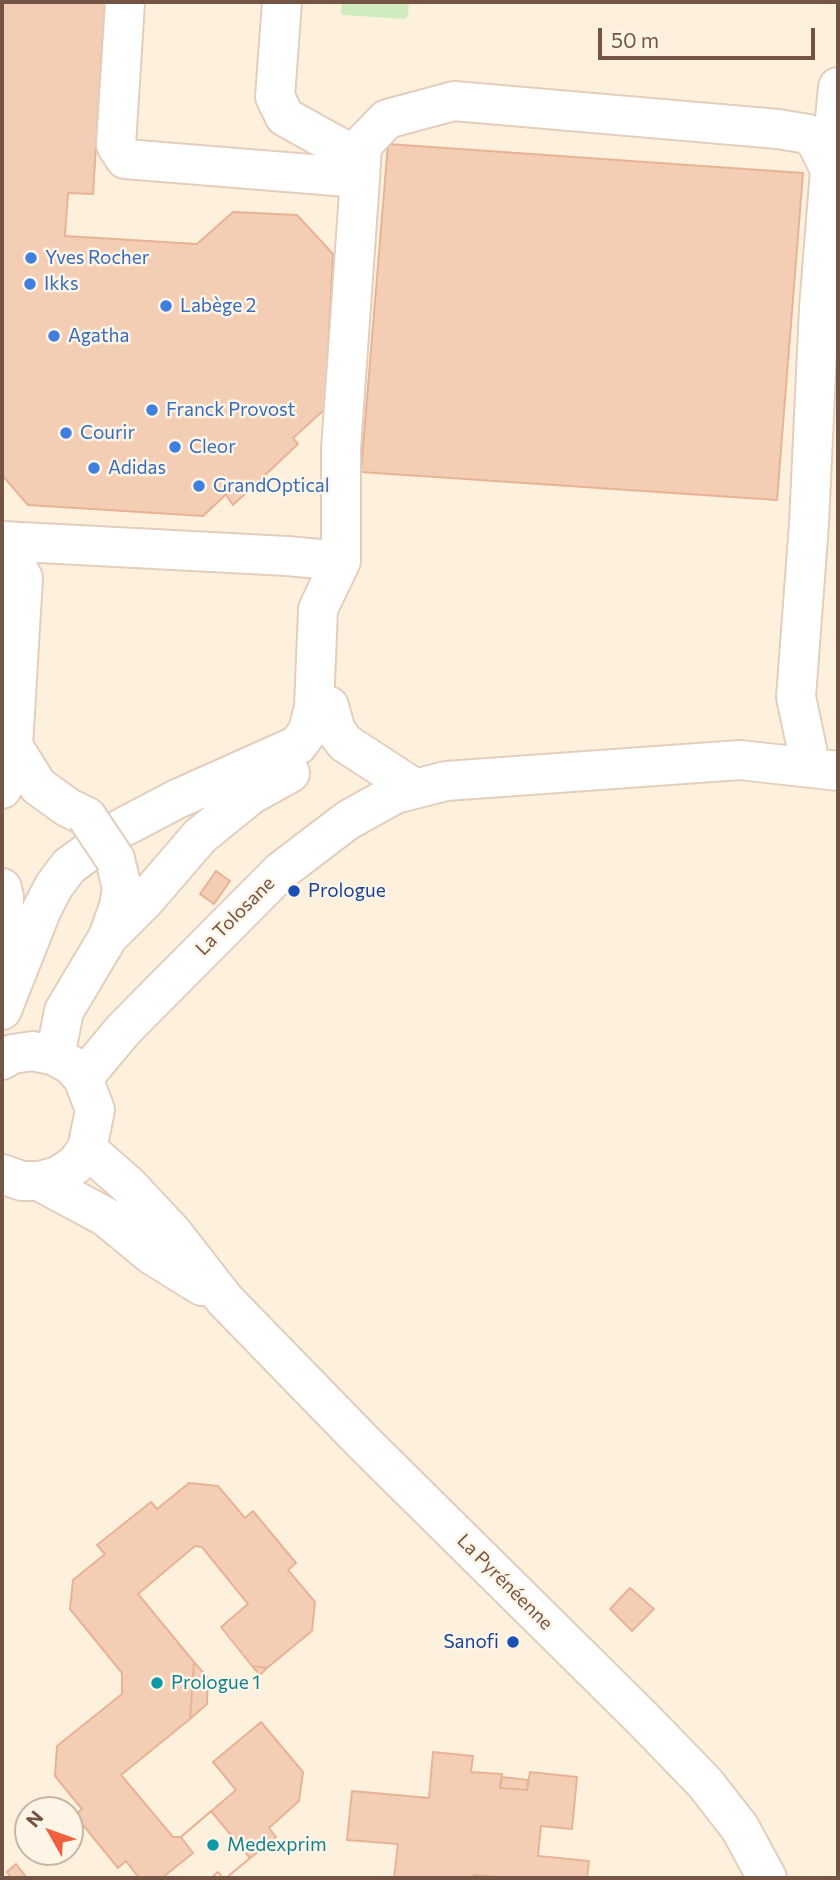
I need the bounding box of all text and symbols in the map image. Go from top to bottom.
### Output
scale bar [602,14,819,58]
text: 50 m [611,27,659,52]
place label: Yves Rocher [45,247,149,269]
marker: Yves Rocher [23,250,39,266]
place label: Ikks [44,273,79,295]
marker: Ikks [22,276,38,292]
place label: Labège 2 [180,295,256,317]
marker: Labège 2 [158,298,174,314]
place label: Agatha [68,325,129,347]
marker: Agatha [46,328,62,344]
place label: Franck Provost [166,399,295,421]
marker: Franck Provost [144,402,160,418]
place label: Courir [80,422,135,444]
marker: Courir [58,425,74,441]
place label: Cleor [189,436,236,458]
marker: Cleor [167,439,183,455]
place label: Adidas [108,457,166,479]
marker: Adidas [86,460,102,476]
place label: GrandOptical [213,475,330,497]
marker: GrandOptical [191,478,207,494]
street label: La Tolosane [191,872,279,960]
place label: Prologue [308,880,386,902]
marker: Prologue [286,883,302,899]
street label: La Pyrénéenne [452,1529,558,1635]
place label: Sanofi [443,1631,499,1653]
marker: Sanofi [505,1634,521,1650]
place label: Prologue 1 [171,1672,260,1694]
marker: Prologue 1 [149,1675,165,1691]
north arrow [14,1796,84,1866]
text: N [21,1806,47,1831]
place label: Medexprim [227,1834,327,1856]
marker: Medexprim [205,1837,221,1853]

